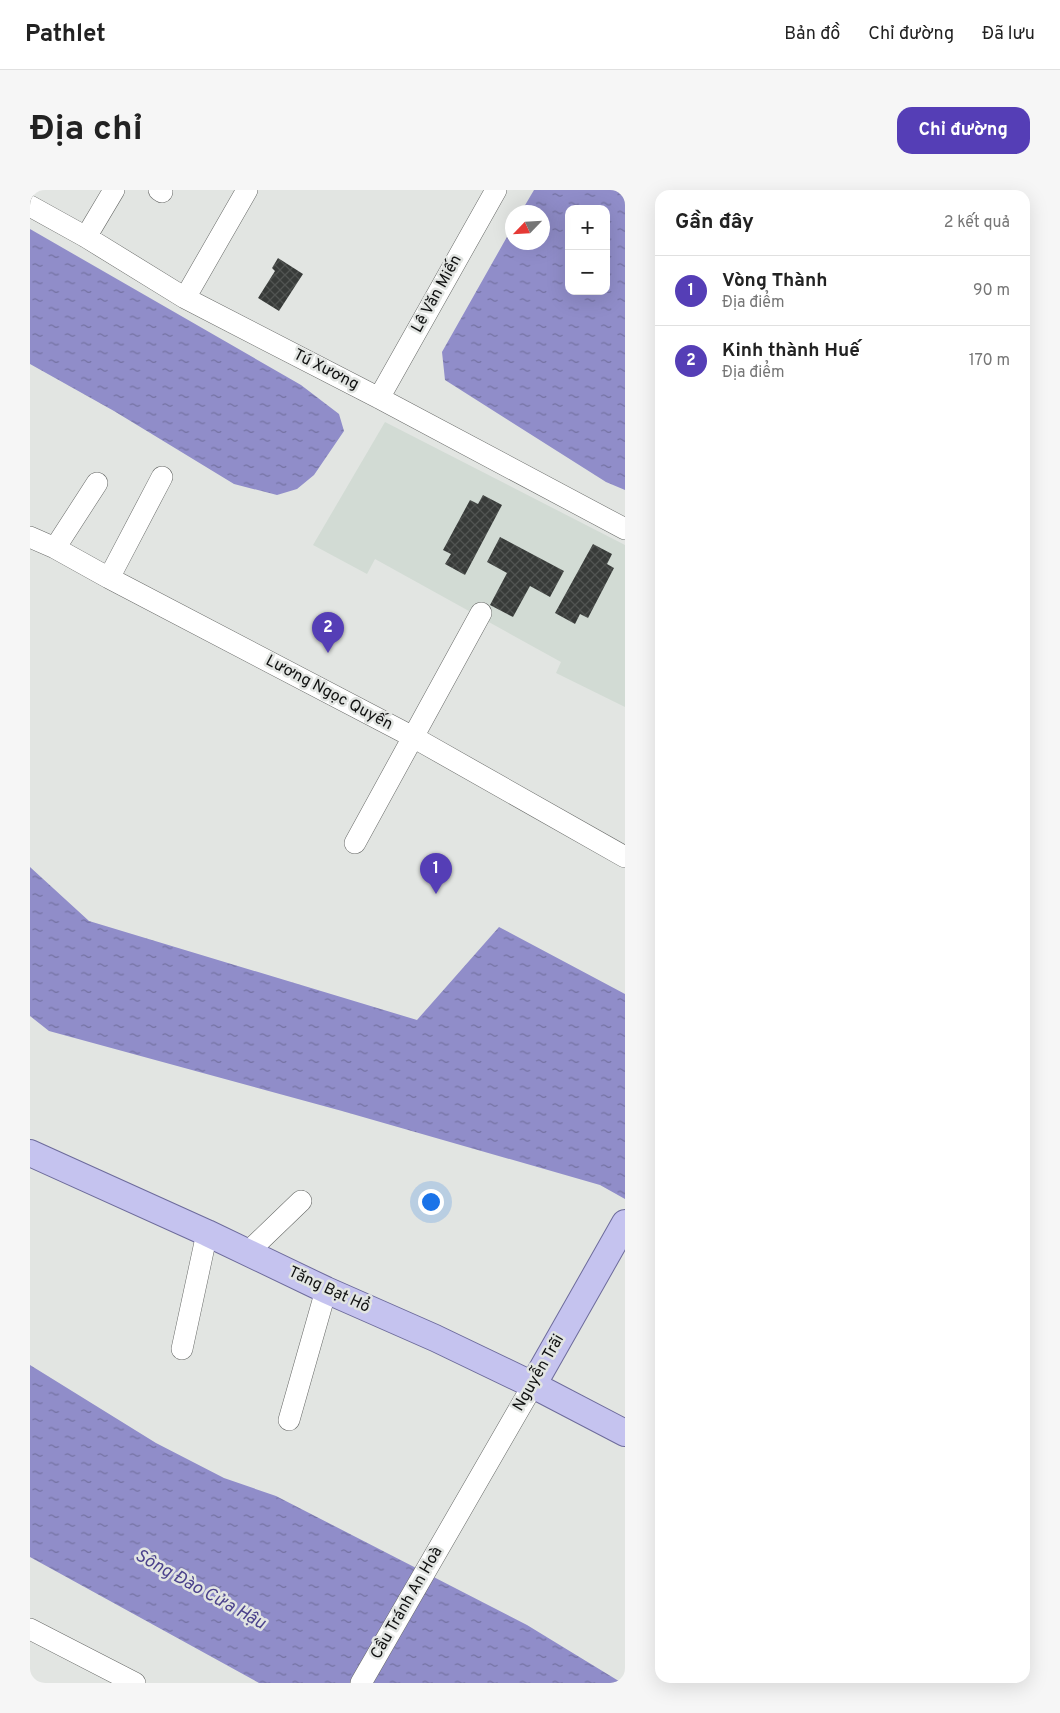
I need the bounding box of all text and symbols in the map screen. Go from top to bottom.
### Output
text: Pathlet [25,20,106,50]
text: Bản đồ [784,23,840,46]
text: Chỉ đường [868,23,954,46]
text: Đã lưu [982,23,1035,46]
button: Chỉ đường [897,107,1030,154]
text: Địa chỉ [30,108,143,152]
north arrow [505,205,550,250]
map controls [565,205,610,295]
button: + [565,205,610,250]
text: Gần đây [675,209,754,236]
text: 2 kết quả [944,213,1010,233]
button: − [565,250,610,295]
street label: Lê Văn Miến [407,251,467,336]
text: Vòng Thành [722,269,828,293]
text: 1 [688,281,694,301]
text: 90 m [973,281,1010,301]
text: Địa điểm [722,293,785,313]
text: Kinh thành Huế [722,339,860,363]
street label: Tú Xương [290,345,362,395]
text: 2 [686,351,696,371]
text: 170 m [969,351,1010,371]
text: Địa điểm [722,363,785,383]
pin: 2 [312,612,344,653]
street label: Lương Ngọc Quyến [262,650,397,735]
pin: 1 [420,853,452,894]
your location [418,1189,444,1215]
street label: Tăng Bạt Hổ [285,1260,374,1318]
street label: Nguyễn Trãi [507,1330,569,1415]
street label: Cầu Tránh An Hoà [366,1543,447,1663]
water label: Sông Đào Cửa Hậu [131,1545,270,1636]

